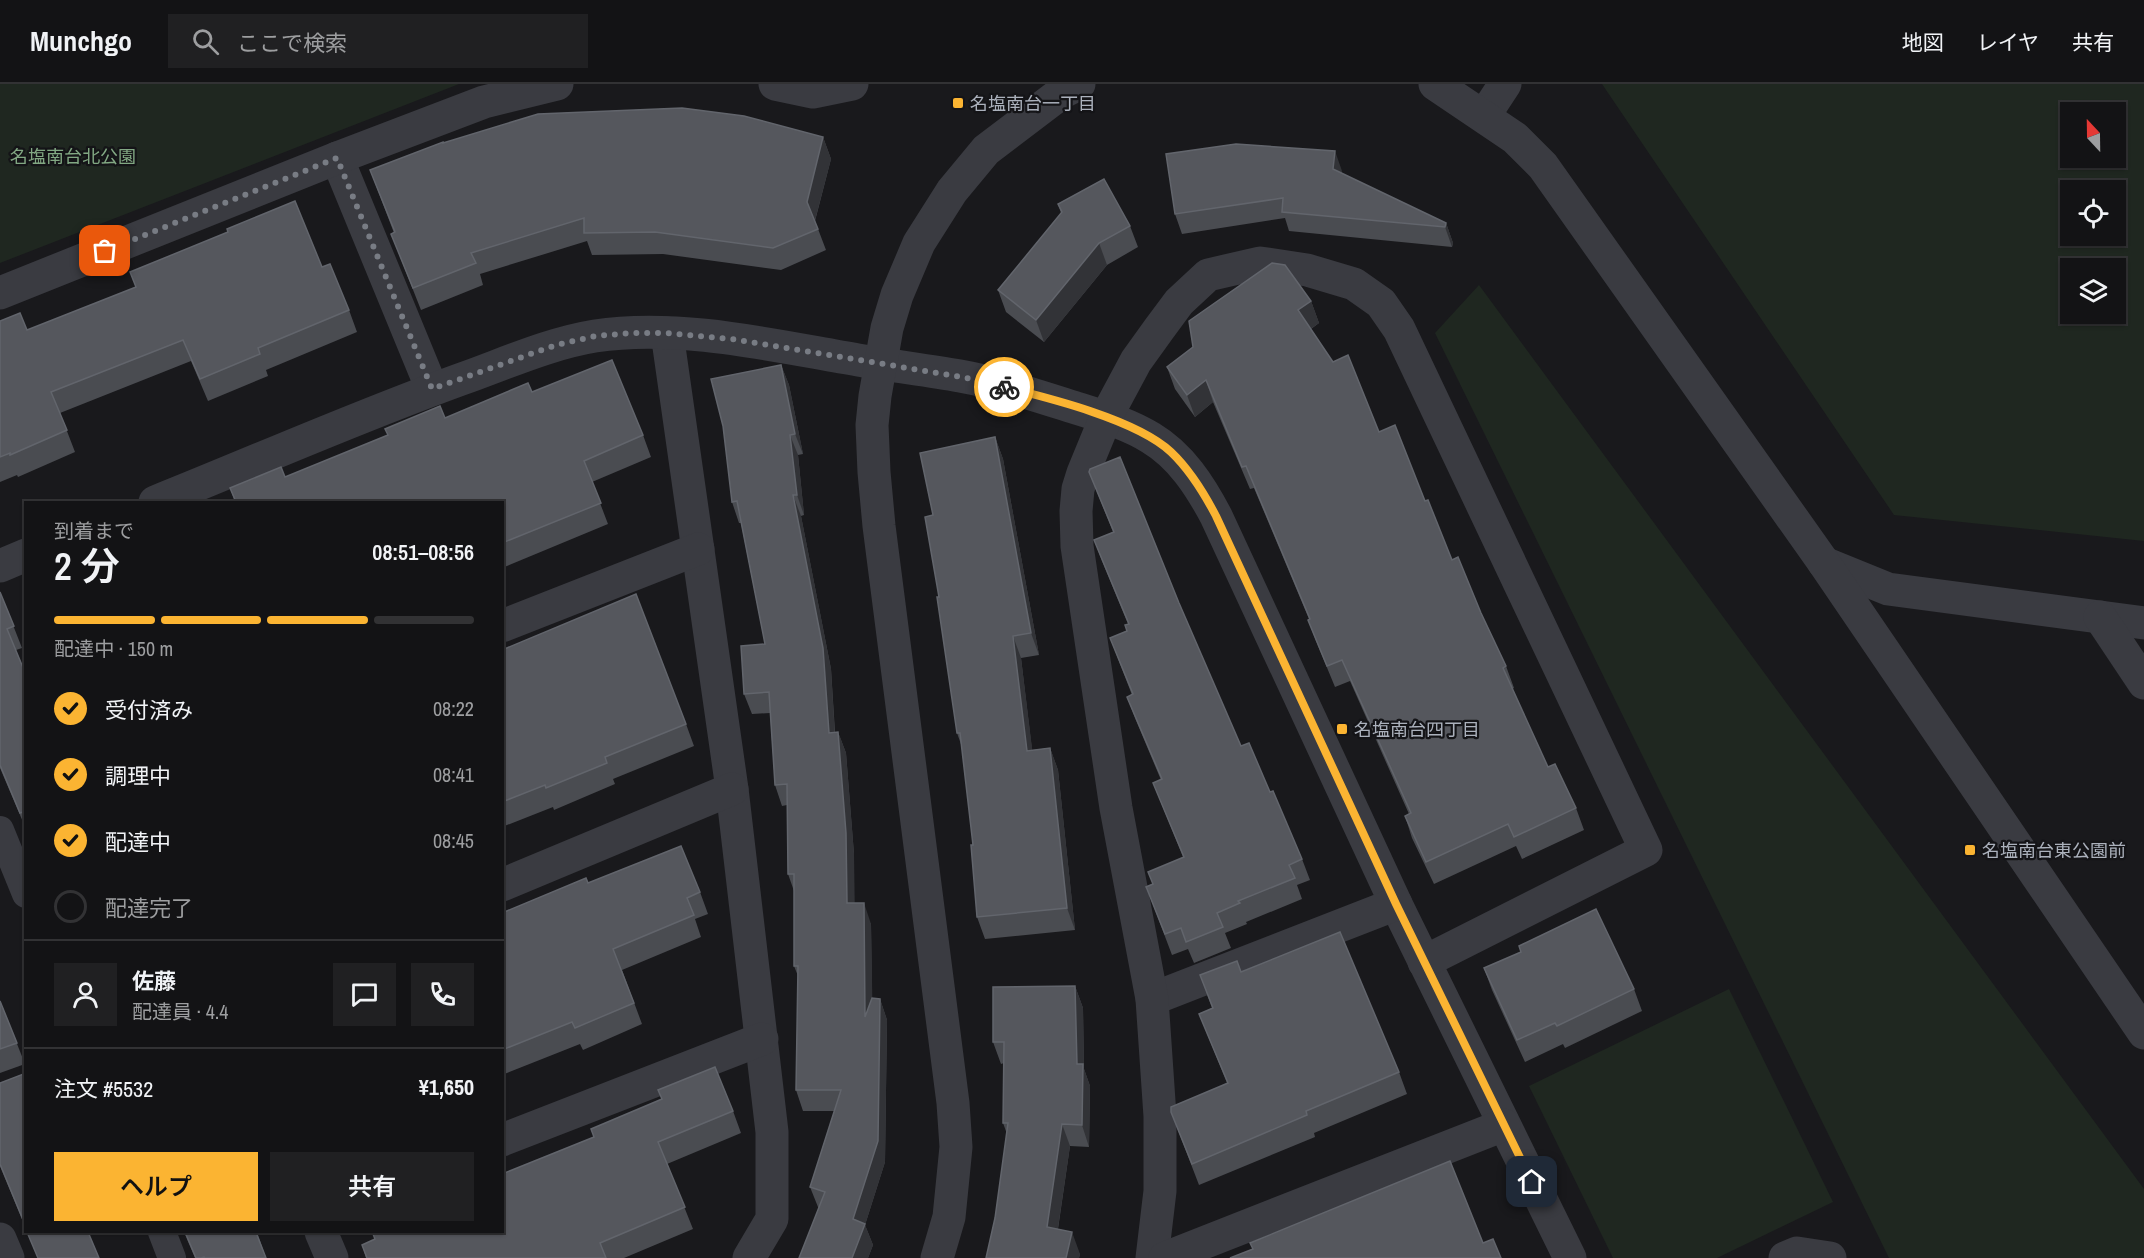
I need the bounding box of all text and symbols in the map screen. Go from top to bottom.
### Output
search box [168,14,588,68]
text: Munchgo [30,22,132,60]
icon: search [189,25,222,58]
text: ここで検索 [237,28,347,58]
text: 地図 [1902,28,1944,57]
text: レイヤ [1977,28,2039,57]
text: 共有 [2072,28,2114,57]
place label: 名塩南台一丁目 [970,91,1096,116]
marker: 名塩南台一丁目 [951,96,965,110]
north arrow [2060,102,2126,168]
map controls [2060,102,2126,324]
park label: 名塩南台北公園 [10,144,136,169]
button: locate [2060,180,2126,246]
pin [79,225,130,276]
icon: bag [88,234,121,267]
button: layers [2060,258,2126,324]
courier [974,357,1034,417]
icon: bike [988,371,1021,404]
text: 到着まで [54,517,134,544]
text: 08:51–08:56 [372,537,474,567]
text: 2 分 [54,540,120,592]
text: 配達中 · 150 m [54,635,173,662]
icon: check [54,692,87,725]
text: 受付済み [105,695,193,725]
text: 08:22 [433,695,474,722]
place label: 名塩南台四丁目 [1354,717,1480,742]
marker: 名塩南台四丁目 [1335,722,1349,736]
icon: check [54,758,87,791]
text: 調理中 [105,761,171,791]
text: 08:41 [433,761,474,788]
icon: check [54,824,87,857]
text: 配達中 [105,827,171,857]
text: 08:45 [433,827,474,854]
place label: 名塩南台東公園前 [1982,838,2126,863]
marker: 名塩南台東公園前 [1963,843,1977,857]
text: 配達完了 [105,893,193,923]
button: person [54,963,117,1026]
button: chat [333,963,396,1026]
button: phone [411,963,474,1026]
text: 佐藤 [132,966,176,996]
text: 配達員 · 4.4 [132,998,228,1025]
text: ¥1,650 [419,1072,474,1102]
text: 注文 #5532 [54,1074,153,1104]
button: ヘルプ [54,1152,258,1221]
button: 共有 [270,1152,474,1221]
pin [1506,1156,1557,1207]
icon: home [1515,1165,1548,1198]

